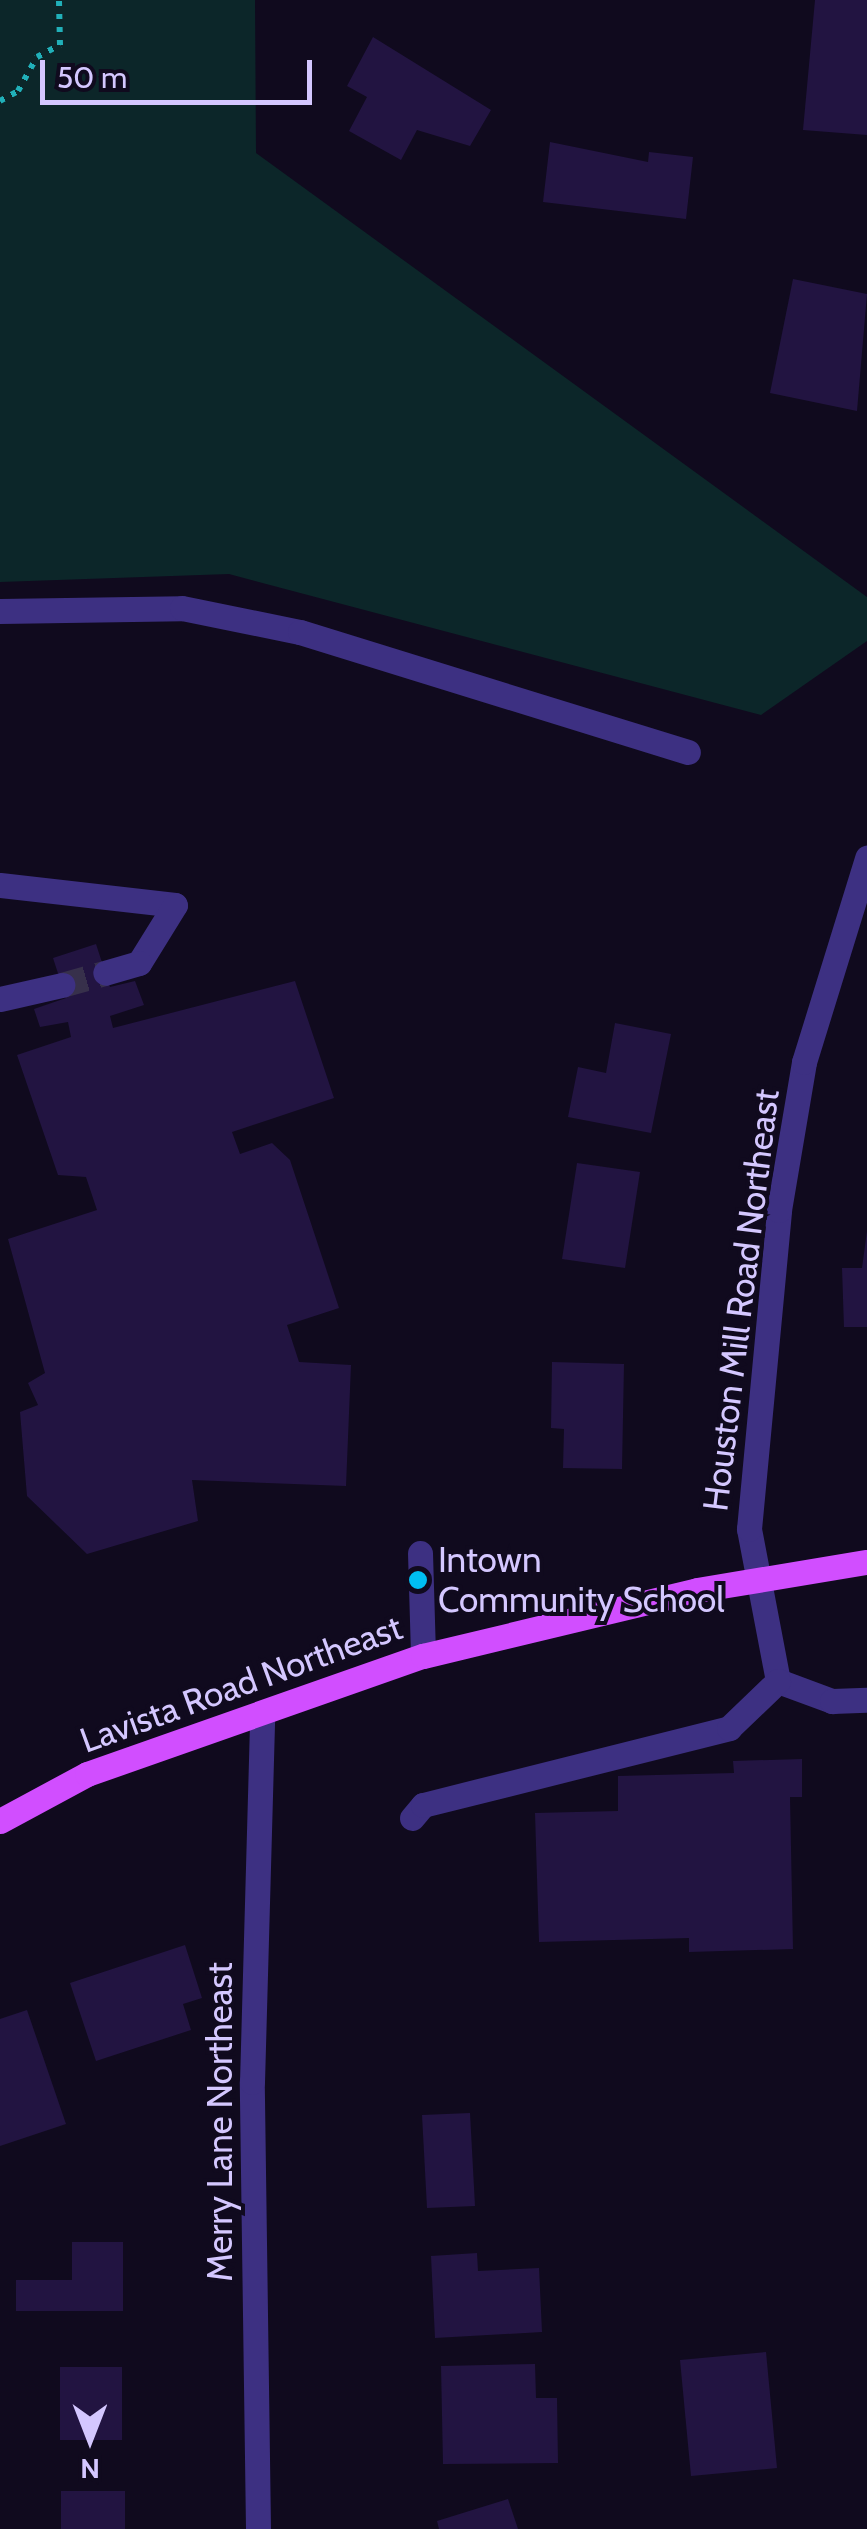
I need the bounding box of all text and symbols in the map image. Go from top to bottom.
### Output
scale bar [45,40,318,102]
text: 50 m [57,59,127,96]
street label: Houston Mill Road Northeast [694,1087,788,1513]
place label: Intown Community School [438,1539,724,1621]
marker: Intown Community School [407,1569,429,1591]
street label: Lavista Road Northeast [74,1606,408,1762]
street label: Merry Lane Northeast [199,1962,241,2282]
north arrow [40,2389,140,2489]
text: N [80,2452,100,2486]

